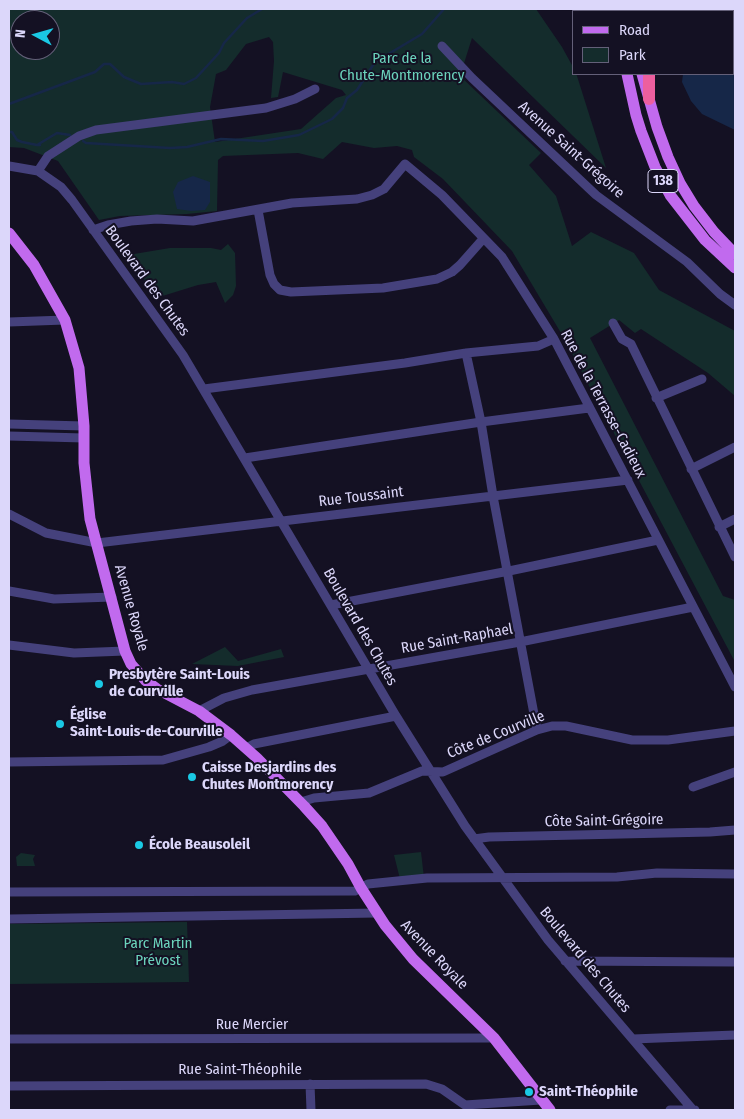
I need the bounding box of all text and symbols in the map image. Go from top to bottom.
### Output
north arrow [10,10,60,60]
legend [572,10,734,75]
text: Road [619,21,650,39]
text: N [12,28,29,39]
text: Park [619,46,646,64]
park label: Parc de la Chute-Montmorency [340,50,464,85]
street label: Avenue Saint-Grégoire [514,98,628,202]
road number: 138 [648,170,678,192]
street label: Boulevard des Chutes [101,222,193,340]
street label: Rue de la Terrasse-Cadieux [556,327,650,481]
street label: Rue Toussaint [318,483,404,511]
street label: Avenue Royale [110,563,152,653]
street label: Boulevard des Chutes [319,565,401,689]
street label: Rue Saint-Raphael [400,620,514,658]
place label: Presbytère Saint-Louis de Courville [109,666,250,701]
marker: Presbytère Saint-Louis de Courville [93,678,105,690]
place label: Église Saint-Louis-de-Courville [70,706,223,741]
street label: Côte de Courville [445,707,547,763]
marker: Église Saint-Louis-de-Courville [54,718,66,730]
place label: Caisse Desjardins des Chutes Montmorency [202,759,336,794]
marker: Caisse Desjardins des Chutes Montmorency [186,771,198,783]
street label: Côte Saint-Grégoire [545,811,663,831]
place label: École Beausoleil [149,836,250,854]
marker: École Beausoleil [133,839,145,851]
street label: Boulevard des Chutes [536,903,634,1017]
street label: Avenue Royale [396,917,472,993]
park label: Parc Martin Prévost [123,935,193,970]
street label: Rue Mercier [216,1016,288,1034]
street label: Rue Saint-Théophile [178,1061,302,1079]
place label: Saint-Théophile [539,1083,638,1101]
marker: Saint-Théophile [523,1086,535,1098]

